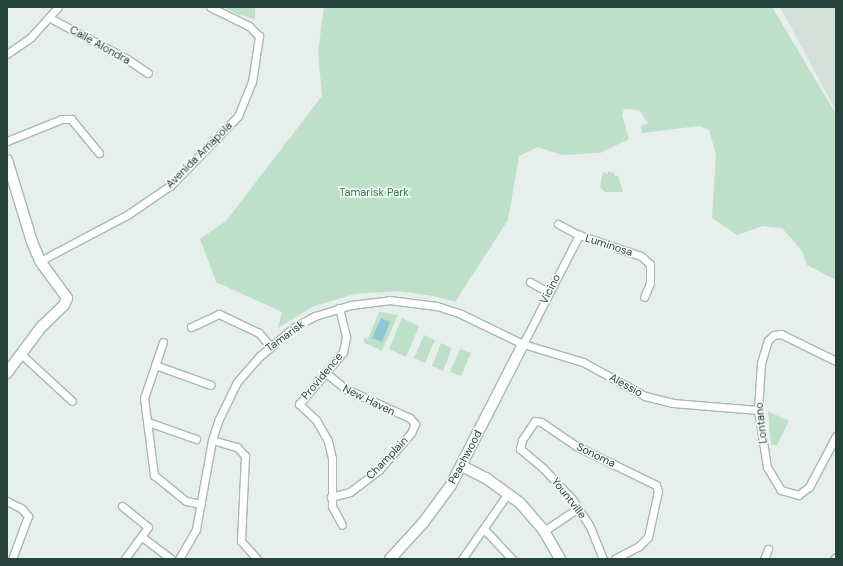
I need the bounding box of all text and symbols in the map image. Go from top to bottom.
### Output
street label: Calle Alondra [67,23,133,67]
street label: Avenida Amapola [163,119,235,191]
park label: Tamarisk Park [339,185,409,199]
street label: Luminosa [584,231,634,259]
street label: Vicino [537,272,563,306]
street label: Tamarisk [263,317,307,355]
street label: Providence [299,350,345,402]
street label: Alessio [607,370,645,400]
street label: New Haven [341,382,397,418]
street label: Lontano [752,402,770,444]
street label: Peachwood [445,428,485,486]
street label: Champlain [363,434,411,482]
street label: Sonoma [574,440,618,470]
street label: Yountville [549,475,589,521]

